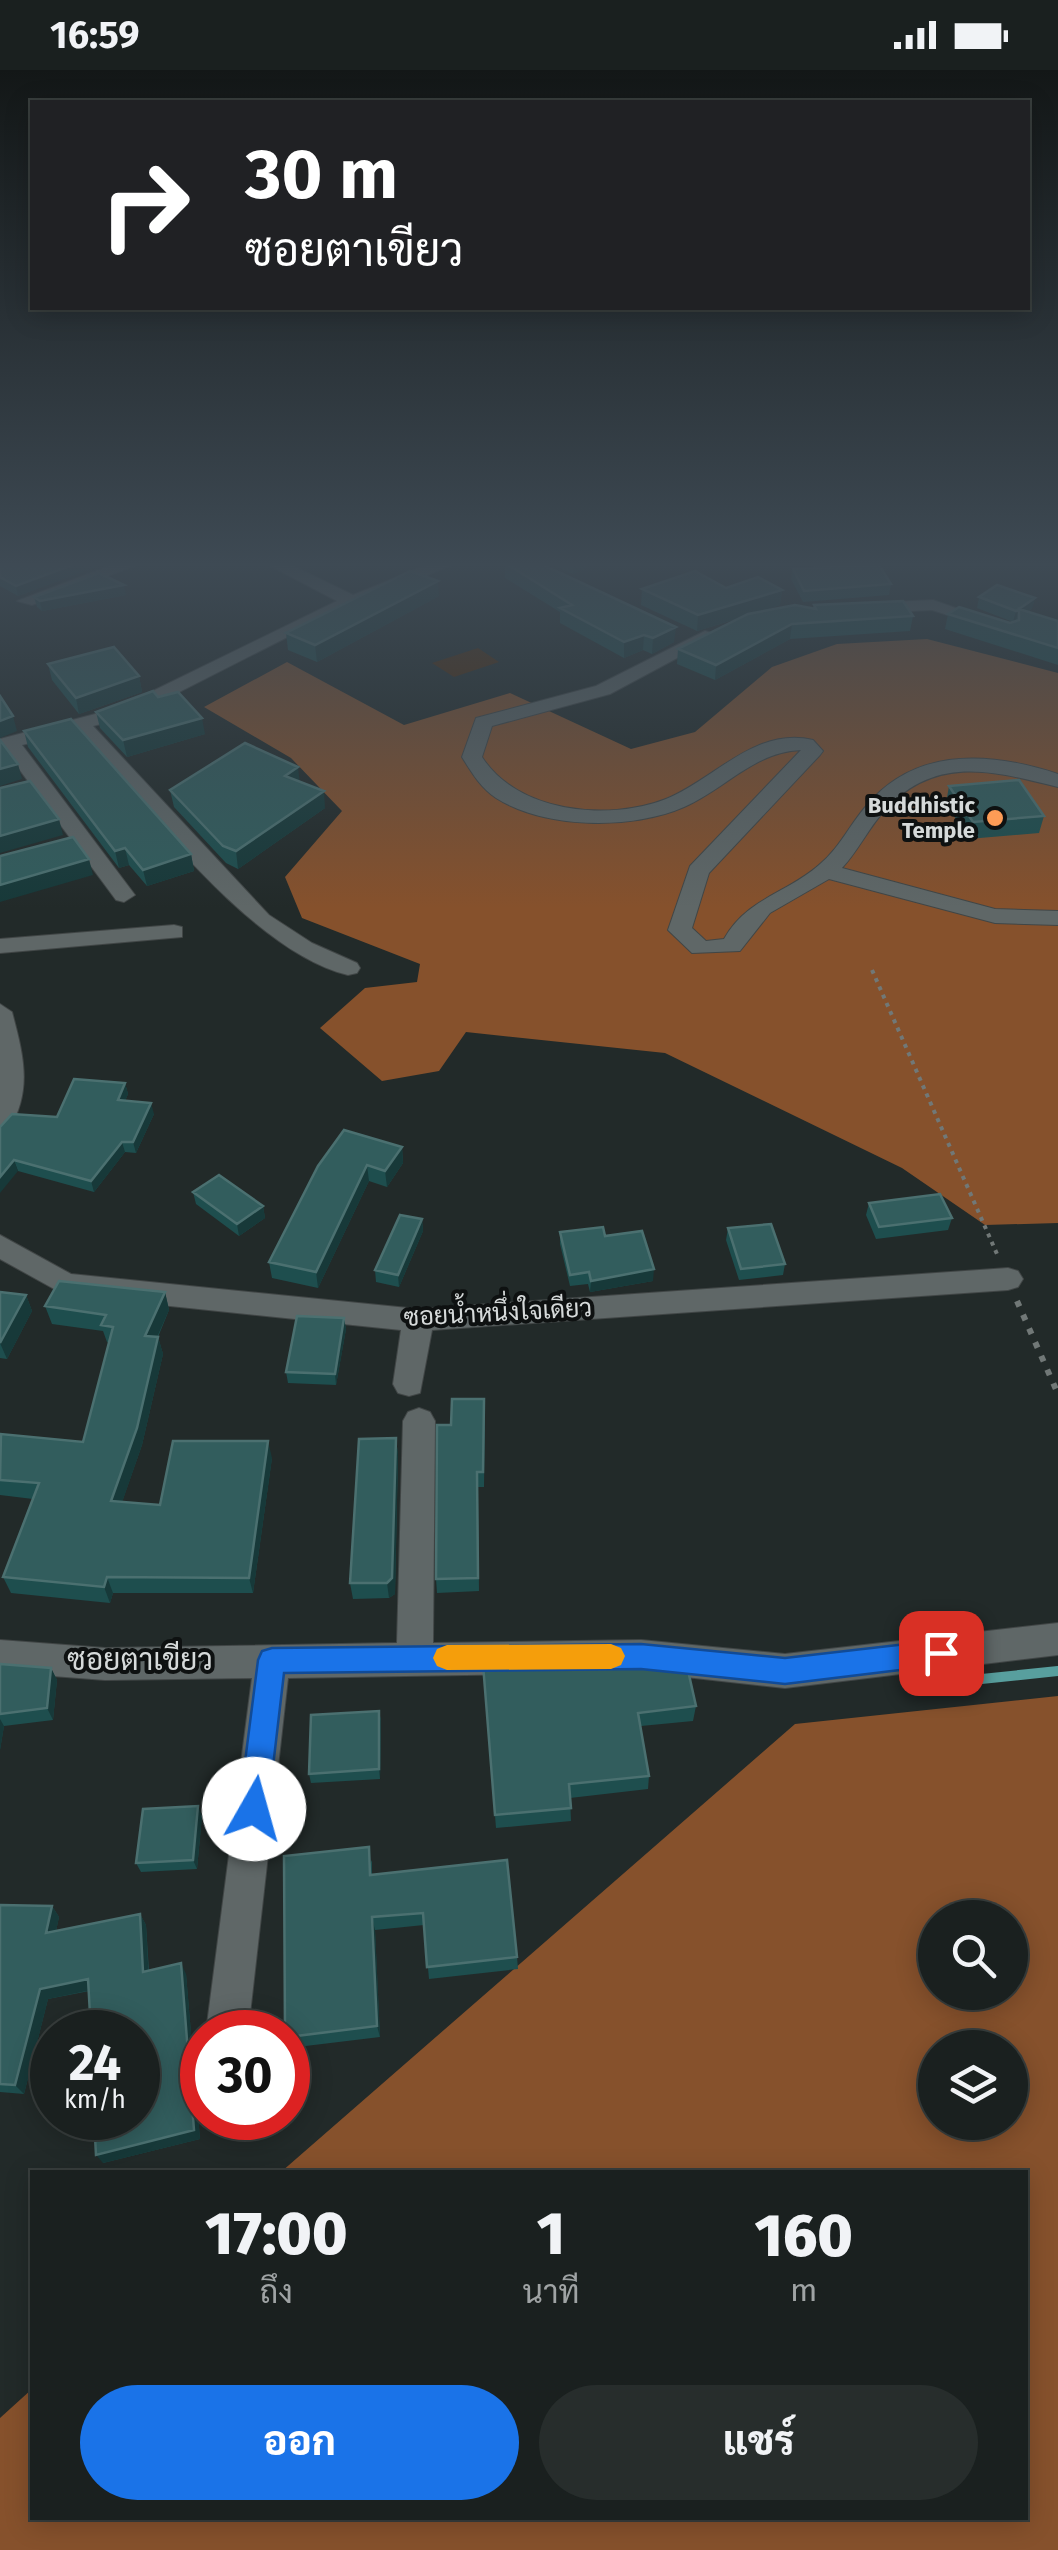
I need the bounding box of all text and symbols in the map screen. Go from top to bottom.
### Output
text: 16:59 [50,12,140,58]
text: 30 m [245,133,398,217]
icon: right [80,140,210,270]
text: ซอยตาเขียว [245,224,463,278]
place label: Buddhistic Temple [868,792,975,844]
marker: Buddhistic Temple [984,807,1006,829]
street label: ซอยน้ำหนึ่งใจเดียว [403,1285,593,1333]
pin [899,1611,984,1696]
icon: arrive [914,1626,969,1681]
street label: ซอยตาเขียว [67,1641,213,1678]
position arrow [202,1757,306,1861]
map controls [918,1900,1028,2140]
button: search [918,1900,1028,2010]
speed limit sign: 30 [180,2010,310,2140]
button: layers [918,2030,1028,2140]
text: 24 [69,2033,121,2093]
text: km/h [64,2085,126,2115]
text: 17:00 [205,2198,348,2270]
text: 1 [537,2198,565,2270]
text: 160 [755,2200,853,2272]
text: m [790,2271,817,2309]
text: ถึง [260,2273,293,2311]
text: นาที [523,2273,580,2311]
button: ออก [80,2385,519,2500]
button: แชร์ [539,2385,978,2500]

